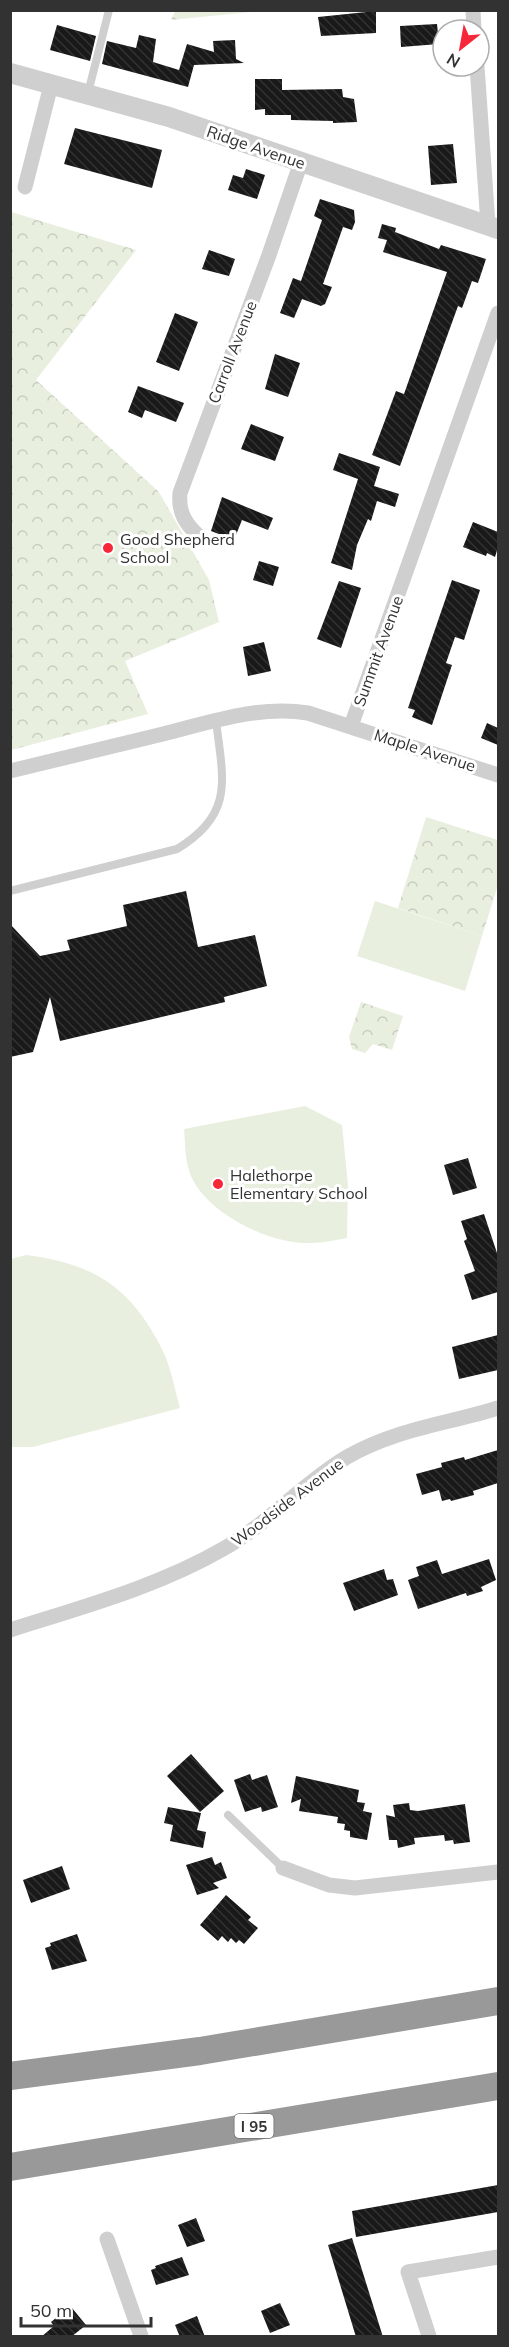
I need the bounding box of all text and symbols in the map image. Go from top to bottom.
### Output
north arrow [431,18,491,78]
text: N [443,49,464,73]
street label: Ridge Avenue [204,121,308,173]
street label: Carroll Avenue [203,298,261,406]
place label: Good Shepherd School [120,529,235,567]
marker: Good Shepherd School [101,541,115,555]
street label: Summit Avenue [349,593,407,709]
street label: Maple Avenue [372,724,478,776]
place label: Halethorpe Elementary School [230,1165,368,1203]
marker: Halethorpe Elementary School [211,1177,225,1191]
street label: Woodside Avenue [227,1453,347,1551]
road number: I 95 [234,2114,274,2138]
scale bar [21,2290,152,2328]
text: 50 m [30,2299,72,2322]

